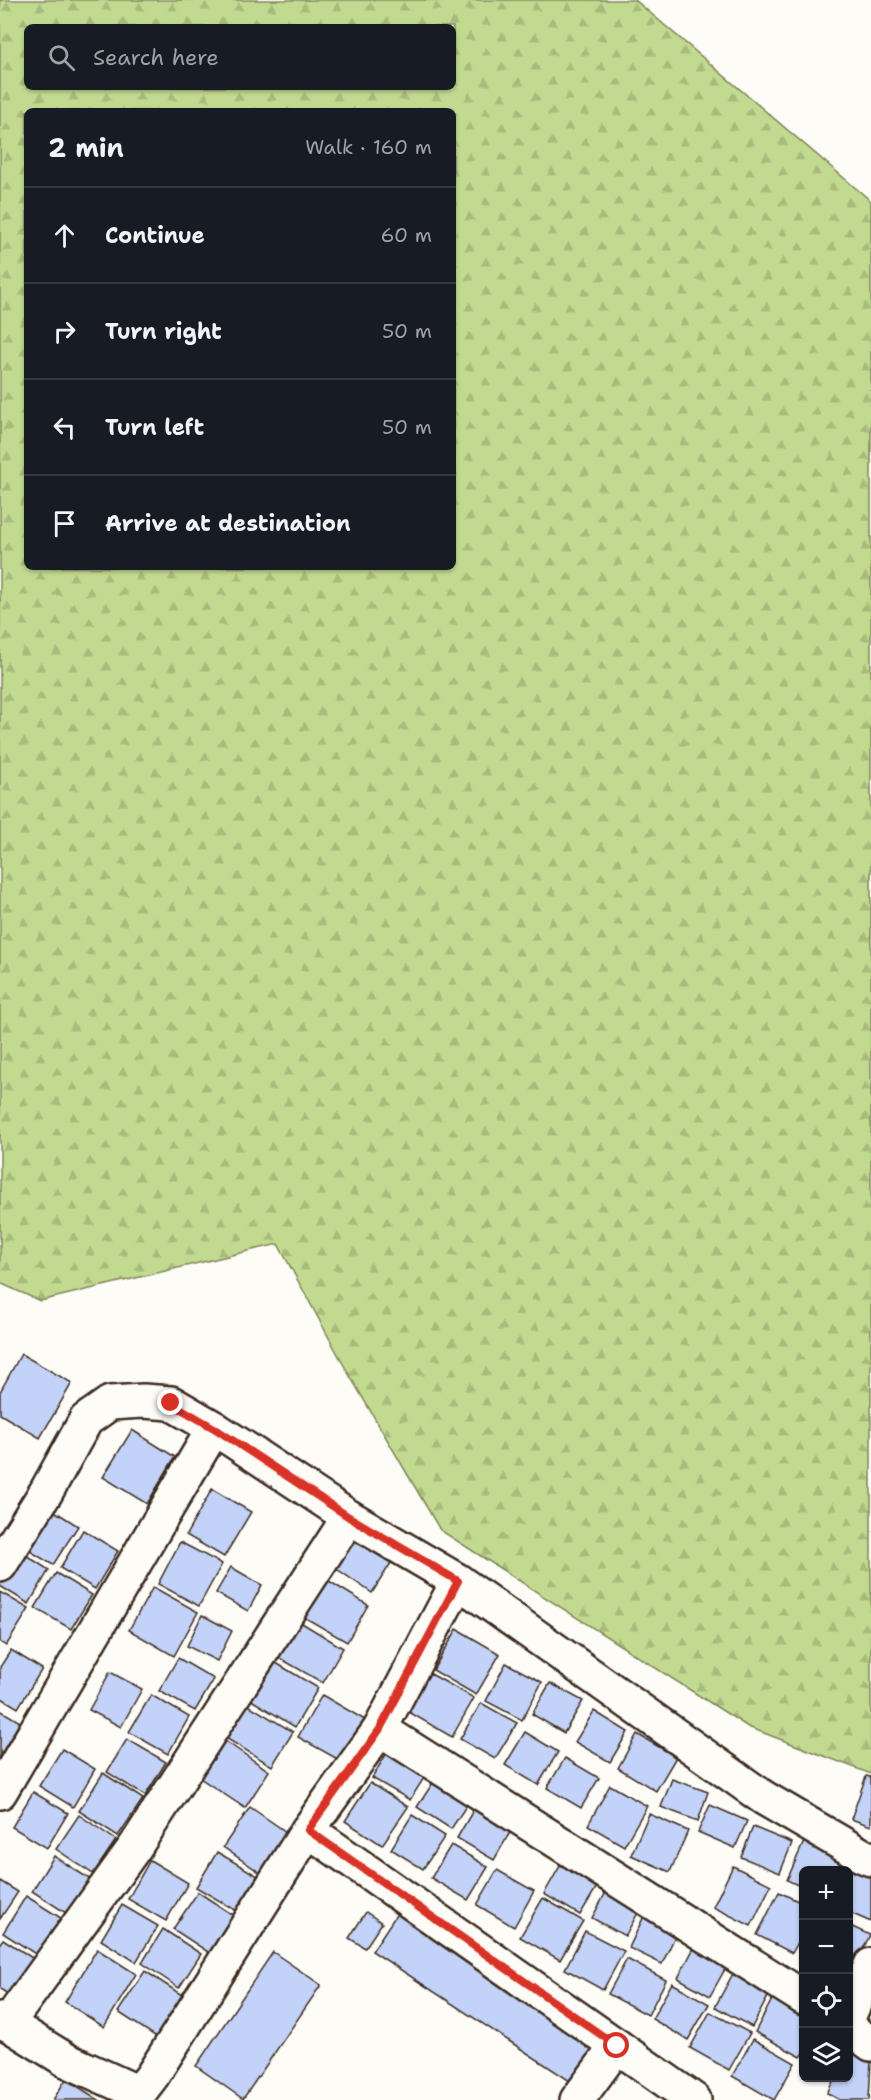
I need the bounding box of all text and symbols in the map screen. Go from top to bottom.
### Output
search box [24,24,456,90]
icon: search [45,41,78,74]
text: Search here [93,43,219,72]
text: 2 min [48,130,124,165]
text: Walk · 160 m [305,134,432,160]
icon: ahead [48,219,81,252]
text: Continue [105,221,205,250]
text: 60 m [380,222,432,248]
icon: right [48,315,81,348]
text: Turn right [105,317,222,346]
text: 50 m [382,318,432,344]
icon: left [48,411,81,444]
text: Turn left [105,413,204,442]
text: 50 m [382,414,432,440]
icon: arrive [48,507,81,540]
text: Arrive at destination [105,509,351,538]
route end [157,1389,183,1415]
map controls [799,1866,853,2082]
button: + [799,1866,853,1920]
button: − [799,1920,853,1974]
button: locate [799,1974,853,2028]
button: layers [799,2028,853,2082]
route start [603,2032,629,2058]

